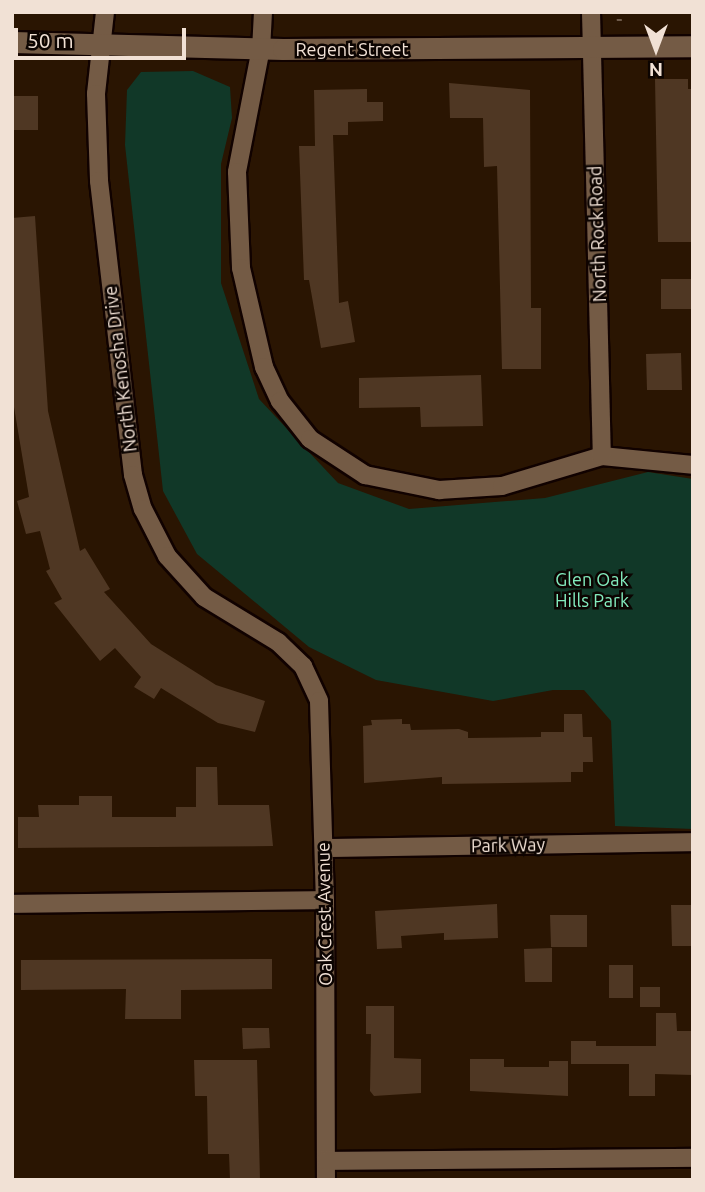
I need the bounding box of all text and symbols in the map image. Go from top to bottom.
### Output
scale bar [18,14,189,58]
north arrow [621,14,691,84]
text: 50 m [27,28,74,52]
street label: Regent Street [295,38,409,60]
text: N [649,59,663,81]
street label: North Rock Road [584,165,610,303]
street label: North Kenosha Drive [99,285,141,453]
park label: Glen Oak Hills Park [555,569,629,612]
street label: Park Way [471,834,545,856]
street label: Oak Crest Avenue [312,842,336,986]

